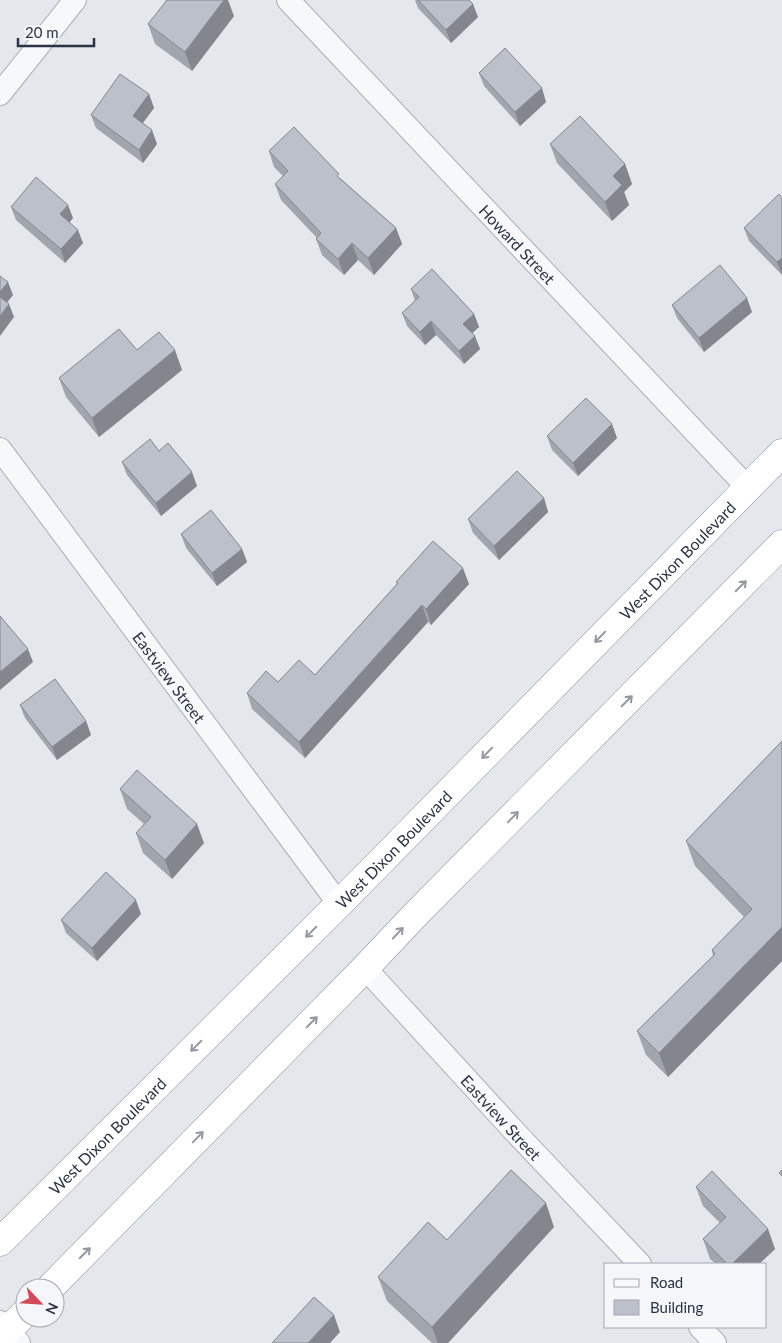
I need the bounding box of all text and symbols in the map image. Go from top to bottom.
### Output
scale bar [18,15,94,47]
text: 20 m [25,23,59,41]
street label: Howard Street [476,200,560,288]
street label: West Dixon Boulevard [615,497,739,623]
one-way arrow [734,580,746,592]
street label: Eastview Street [130,627,210,726]
one-way arrow [594,631,606,643]
one-way arrow [620,696,632,708]
one-way arrow [480,747,493,759]
street label: West Dixon Boulevard [331,786,455,912]
one-way arrow [506,811,519,823]
one-way arrow [306,925,318,937]
one-way arrow [392,926,404,939]
one-way arrow [306,1016,319,1028]
one-way arrow [190,1040,202,1052]
street label: Eastview Street [458,1070,546,1164]
street label: West Dixon Boulevard [45,1073,169,1198]
one-way arrow [192,1131,204,1144]
one-way arrow [78,1248,90,1260]
legend [604,1263,767,1328]
text: Road [650,1273,683,1291]
north arrow [15,1278,65,1328]
text: Building [650,1298,703,1316]
text: N [42,1300,62,1317]

